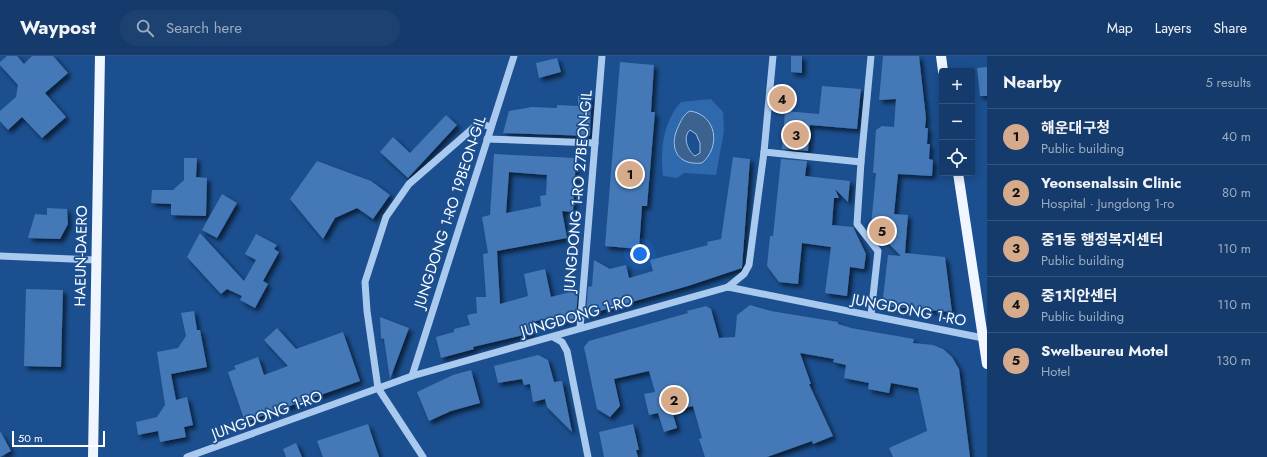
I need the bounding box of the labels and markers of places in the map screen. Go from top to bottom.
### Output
pin: 4 [769,84,795,114]
pin: 3 [783,120,809,150]
pin: 1 [617,159,643,189]
pin: 5 [869,216,895,246]
pin: 2 [661,385,687,415]

